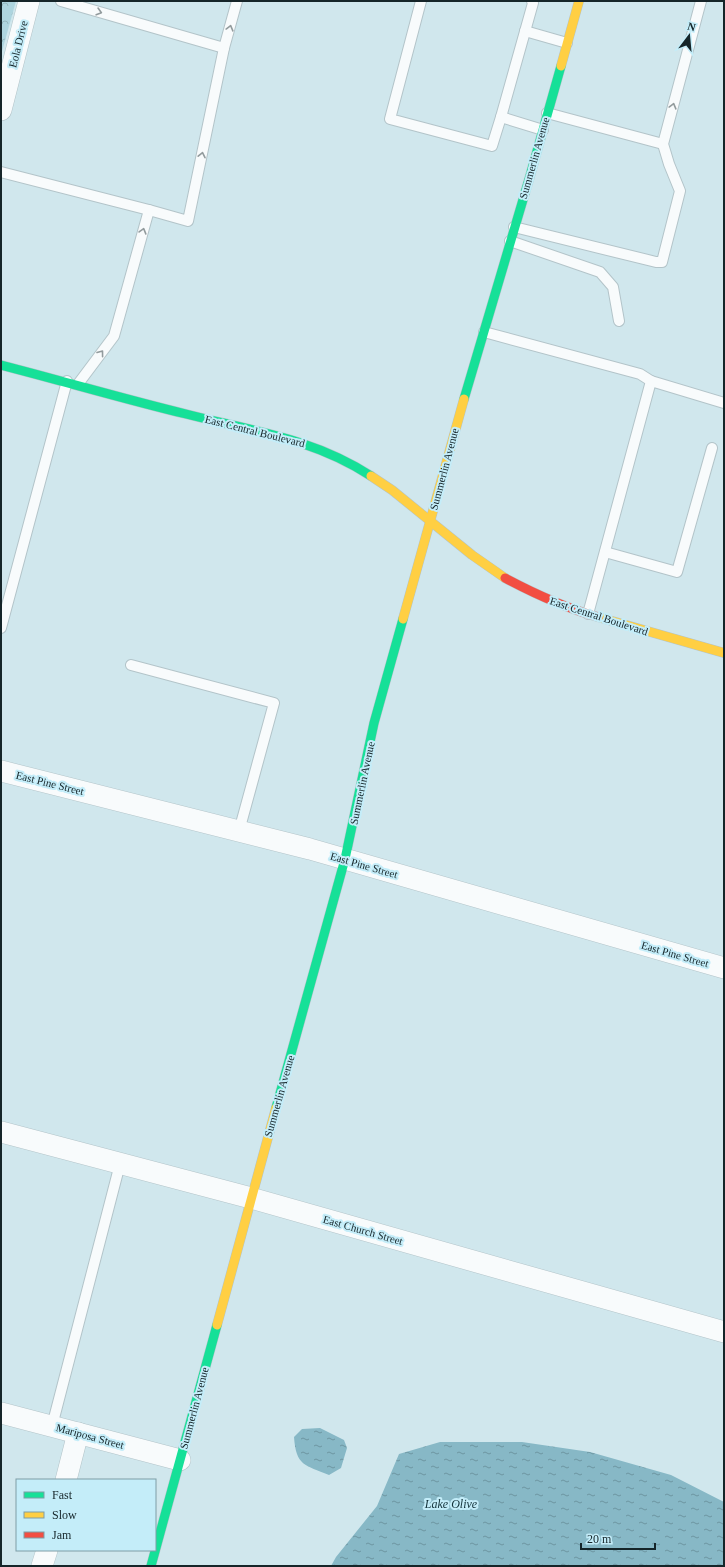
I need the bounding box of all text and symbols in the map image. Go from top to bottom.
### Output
one-way arrow [95,7,102,16]
north arrow [669,16,709,56]
street label: Eola Drive [6,19,30,69]
text: N [686,20,697,33]
one-way arrow [225,25,234,32]
one-way arrow [669,103,677,109]
street label: Summerlin Avenue [517,116,551,200]
one-way arrow [197,152,205,158]
one-way arrow [138,228,147,235]
one-way arrow [97,350,104,357]
street label: East Central Boulevard [204,413,307,449]
street label: Summerlin Avenue [427,427,461,511]
street label: East Central Boulevard [548,594,650,638]
street label: Summerlin Avenue [347,740,377,826]
street label: East Pine Street [15,769,85,797]
street label: East Pine Street [329,850,399,880]
street label: East Pine Street [640,939,710,969]
street label: Summerlin Avenue [262,1054,296,1138]
street label: East Church Street [322,1213,404,1247]
street label: Summerlin Avenue [177,1366,211,1450]
street label: Mariposa Street [55,1421,125,1451]
legend [16,1479,156,1551]
text: Fast [52,1488,73,1502]
water label: Lake Olive [424,1497,478,1511]
text: Slow [52,1508,77,1522]
scale bar [581,1525,655,1551]
text: Jam [52,1528,72,1542]
text: 20 m [587,1532,612,1546]

